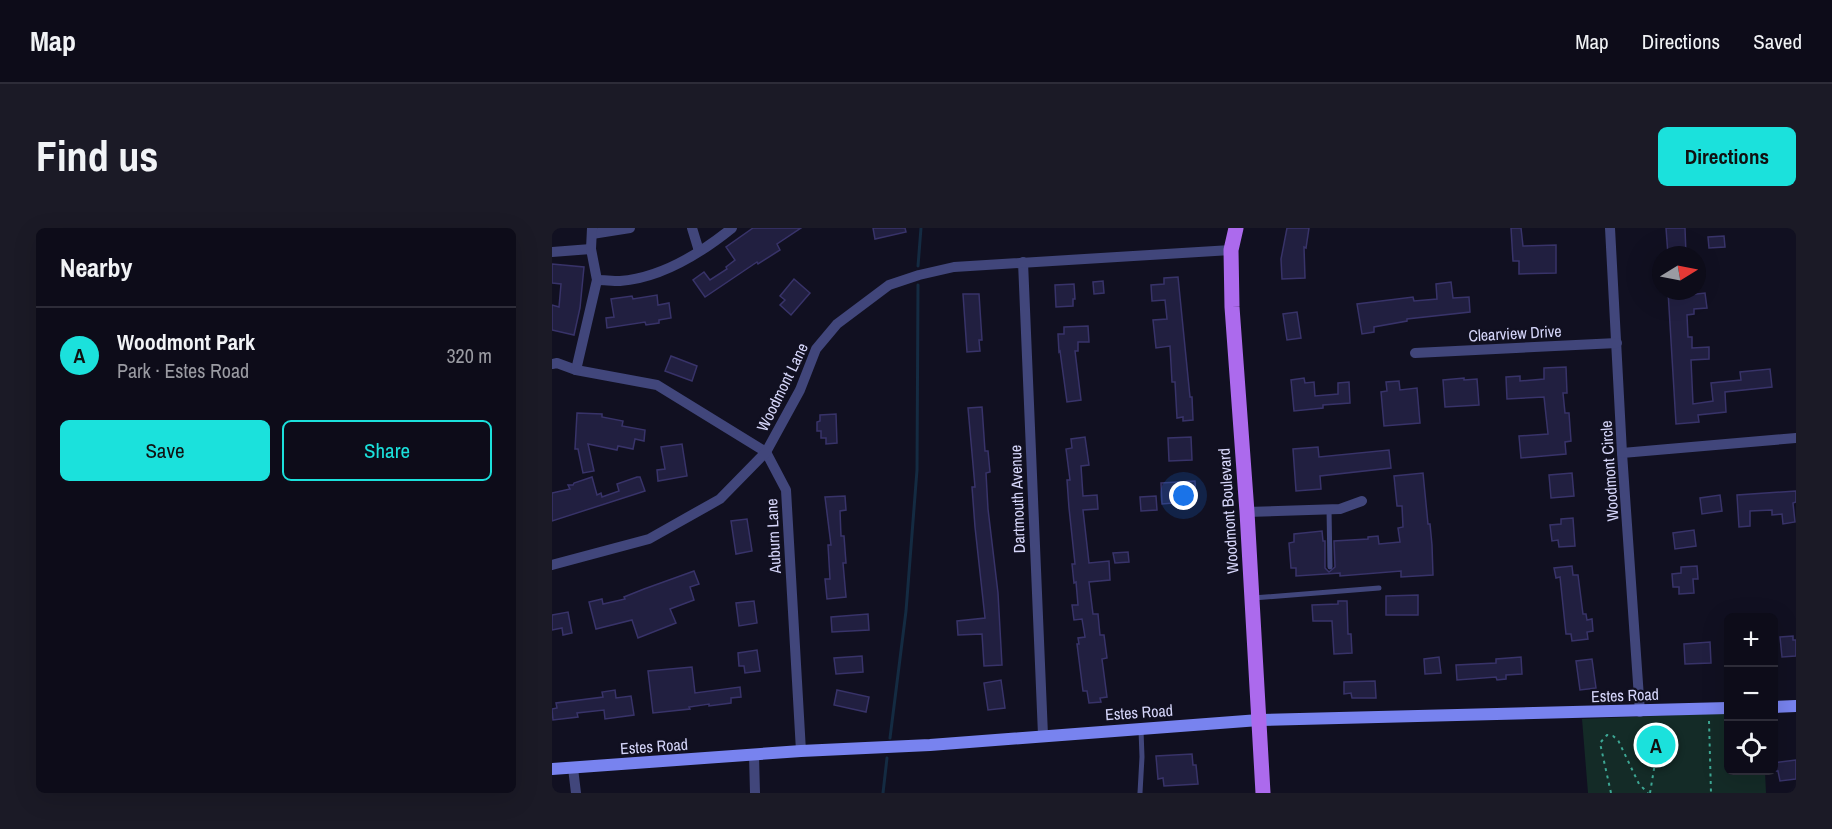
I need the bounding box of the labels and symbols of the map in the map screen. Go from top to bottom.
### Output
north arrow [1652,246,1706,300]
street label: Clearview Drive [1468,320,1562,346]
street label: Woodmont Lane [751,339,813,435]
street label: Woodmont Circle [1594,420,1624,522]
street label: Dartmouth Avenue [1004,444,1030,554]
street label: Woodmont Boulevard [1213,447,1243,575]
your location [1169,481,1198,510]
street label: Auburn Lane [760,498,786,575]
street label: Estes Road [1591,683,1659,707]
street label: Estes Road [1104,699,1174,725]
pin: A [1636,722,1676,768]
street label: Estes Road [619,733,689,759]

